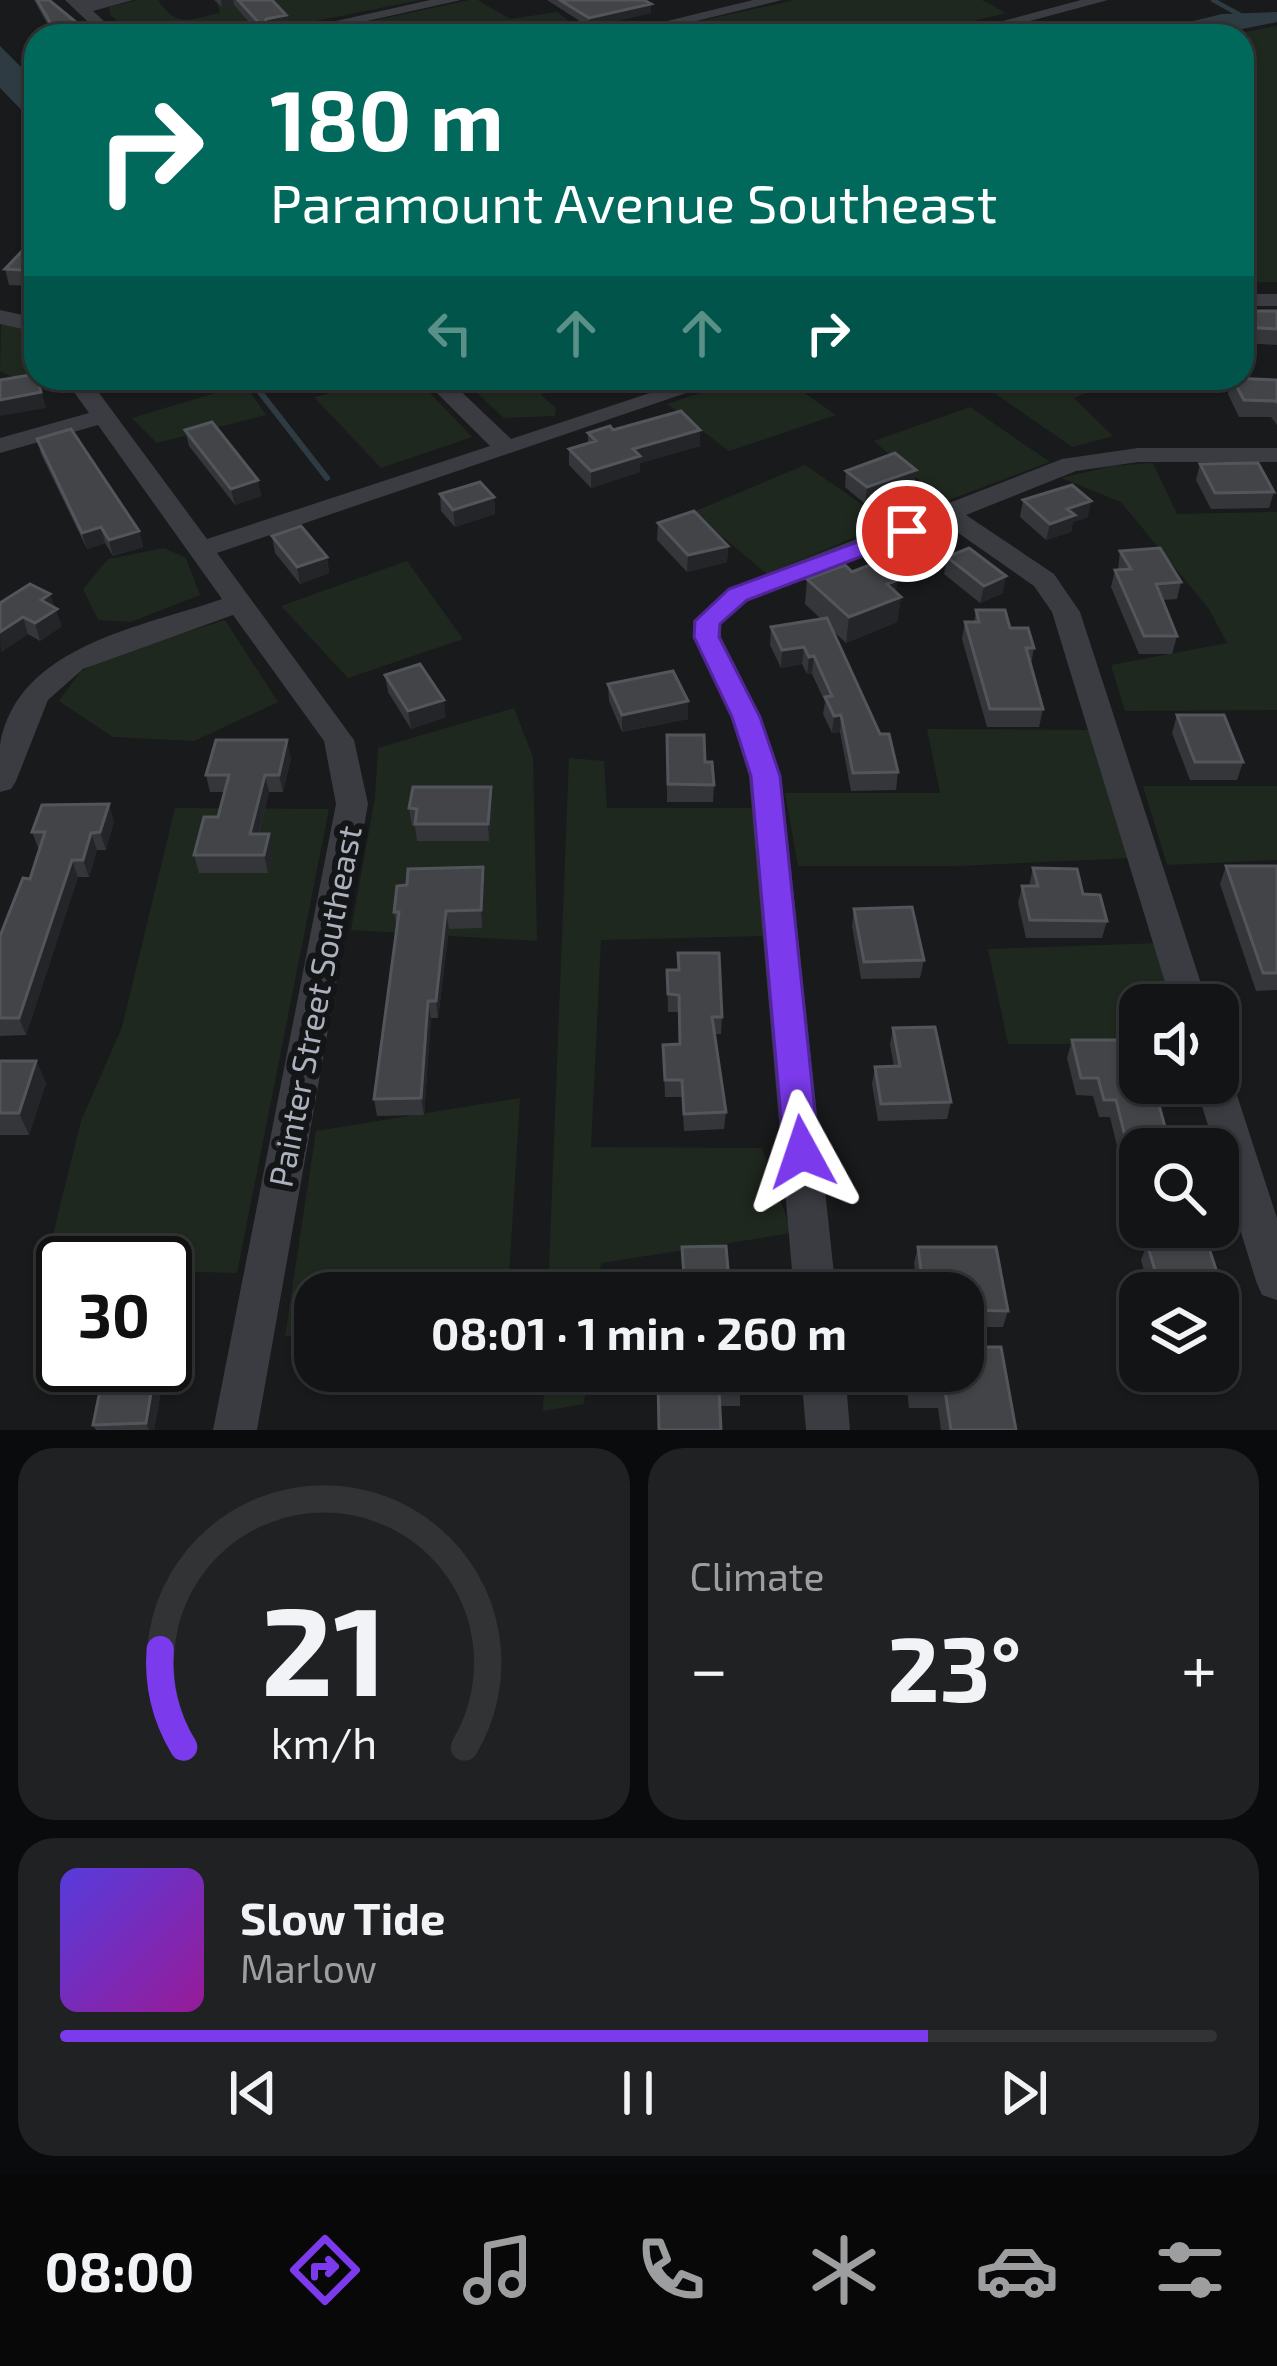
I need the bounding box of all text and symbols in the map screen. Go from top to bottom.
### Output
text: 180 m [270,67,504,168]
icon: right [72,72,228,228]
text: Paramount Avenue Southeast [270,169,997,234]
icon: left [417,300,483,366]
icon: ahead [543,300,609,366]
icon: ahead [669,300,735,366]
icon: right [795,300,861,366]
pin [856,480,958,582]
icon: arrive [874,498,940,564]
street label: Painter Street Southeast [259,822,369,1190]
map controls [1119,984,1239,1392]
button: sound [1119,984,1239,1104]
position arrow [739,1089,865,1215]
button: search [1119,1128,1239,1248]
speed limit sign: 30 [36,1236,192,1392]
button: layers [1119,1272,1239,1392]
text: 08:01 · 1 min · 260 m [431,1305,847,1359]
text: Climate [690,1552,824,1599]
text: 21 [261,1571,387,1721]
text: 23° [887,1612,1022,1720]
text: − [690,1627,728,1706]
text: + [1181,1627,1217,1706]
text: km/h [270,1716,377,1768]
text: Slow Tide [240,1890,445,1944]
text: Marlow [240,1944,377,1991]
icon: previous [220,2060,286,2126]
icon: pause [605,2060,671,2126]
icon: next [991,2060,1057,2126]
icon: directions [283,2228,367,2312]
icon: music [456,2228,540,2312]
icon: phone [629,2228,713,2312]
icon: climate [802,2228,886,2312]
icon: car [975,2228,1059,2312]
icon: filters [1148,2228,1232,2312]
text: 08:00 [45,2238,194,2303]

